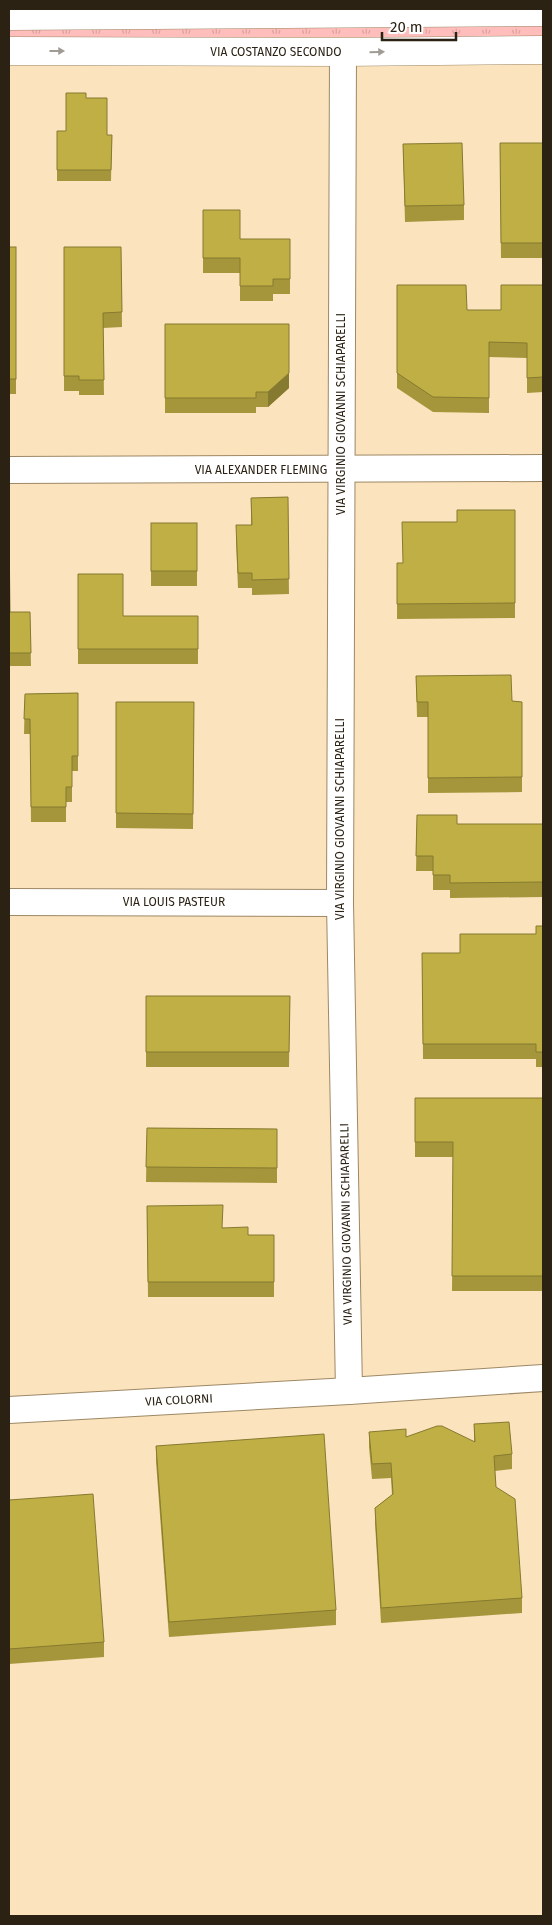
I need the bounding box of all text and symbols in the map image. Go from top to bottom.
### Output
scale bar [382,10,456,42]
text: 20 m [390,18,423,36]
street label: VIA COSTANZO SECONDO [210,45,342,59]
one-way arrow [50,47,66,55]
one-way arrow [370,48,386,56]
street label: VIA VIRGINIO GIOVANNI SCHIAPARELLI [334,313,348,515]
street label: VIA ALEXANDER FLEMING [195,463,327,477]
street label: VIA VIRGINIO GIOVANNI SCHIAPARELLI [333,718,347,920]
street label: VIA LOUIS PASTEUR [123,895,225,909]
street label: VIA VIRGINIO GIOVANNI SCHIAPARELLI [337,1123,355,1325]
street label: VIA COLORNI [145,1391,213,1409]

